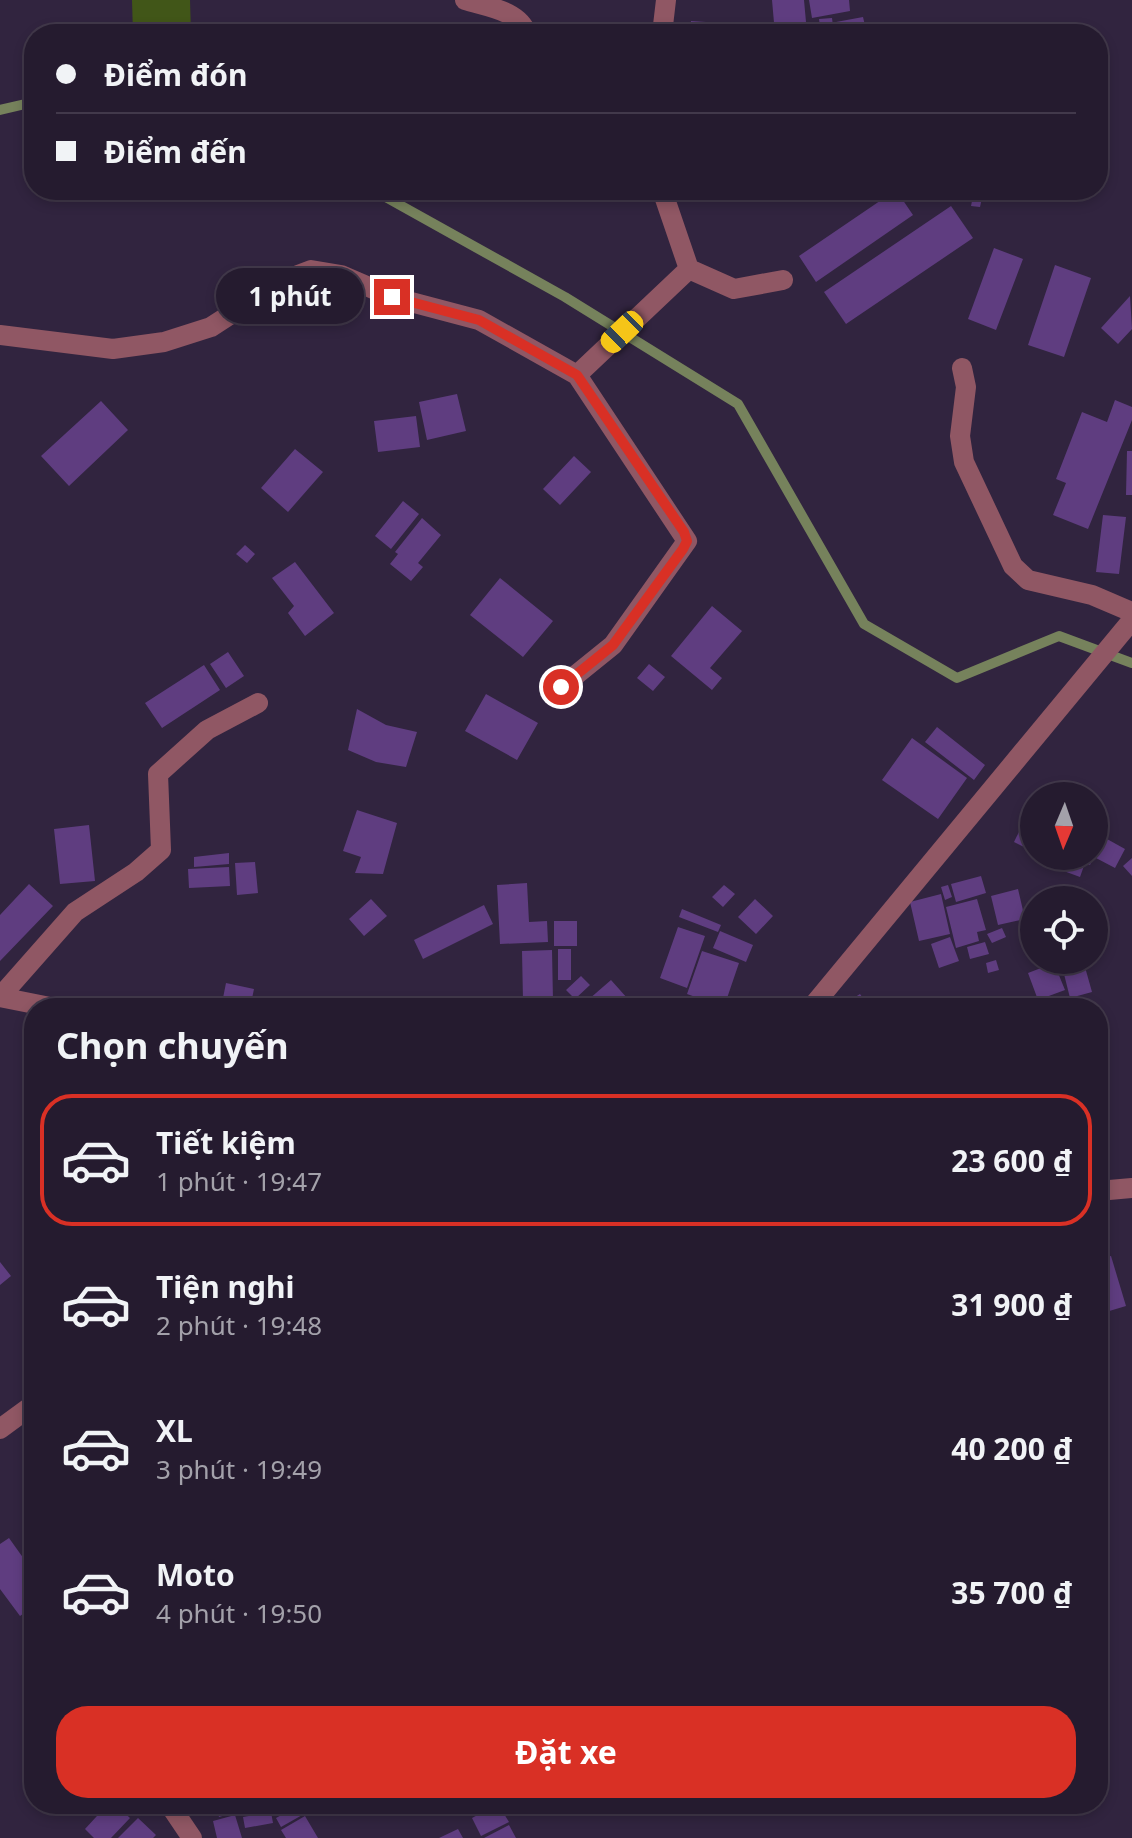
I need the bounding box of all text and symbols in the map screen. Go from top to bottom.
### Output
text: Điểm đón [104,54,248,95]
text: Điểm đến [104,131,247,172]
callout: 1 phút [216,269,364,325]
text: 1 phút [248,278,332,314]
route end [374,279,410,315]
car [596,307,648,357]
route start [543,669,579,705]
north arrow [1020,782,1108,870]
map controls [1020,782,1108,974]
button: locate [1020,886,1108,974]
text: Chọn chuyến [56,1021,289,1070]
text: Tiết kiệm [156,1122,296,1163]
icon: car [60,1124,132,1196]
text: 23 600 ₫ [951,1140,1072,1181]
text: 1 phút · 19:47 [156,1163,322,1199]
text: Tiện nghi [156,1266,294,1307]
icon: car [60,1268,132,1340]
text: 31 900 ₫ [951,1284,1072,1325]
text: 2 phút · 19:48 [156,1307,322,1343]
text: XL [156,1410,193,1451]
icon: car [60,1412,132,1484]
text: 40 200 ₫ [951,1428,1072,1469]
text: 3 phút · 19:49 [156,1451,322,1487]
text: Moto [156,1554,235,1595]
icon: car [60,1556,132,1628]
text: 35 700 ₫ [951,1572,1072,1613]
text: 4 phút · 19:50 [156,1595,322,1631]
button: Đặt xe [56,1706,1076,1798]

